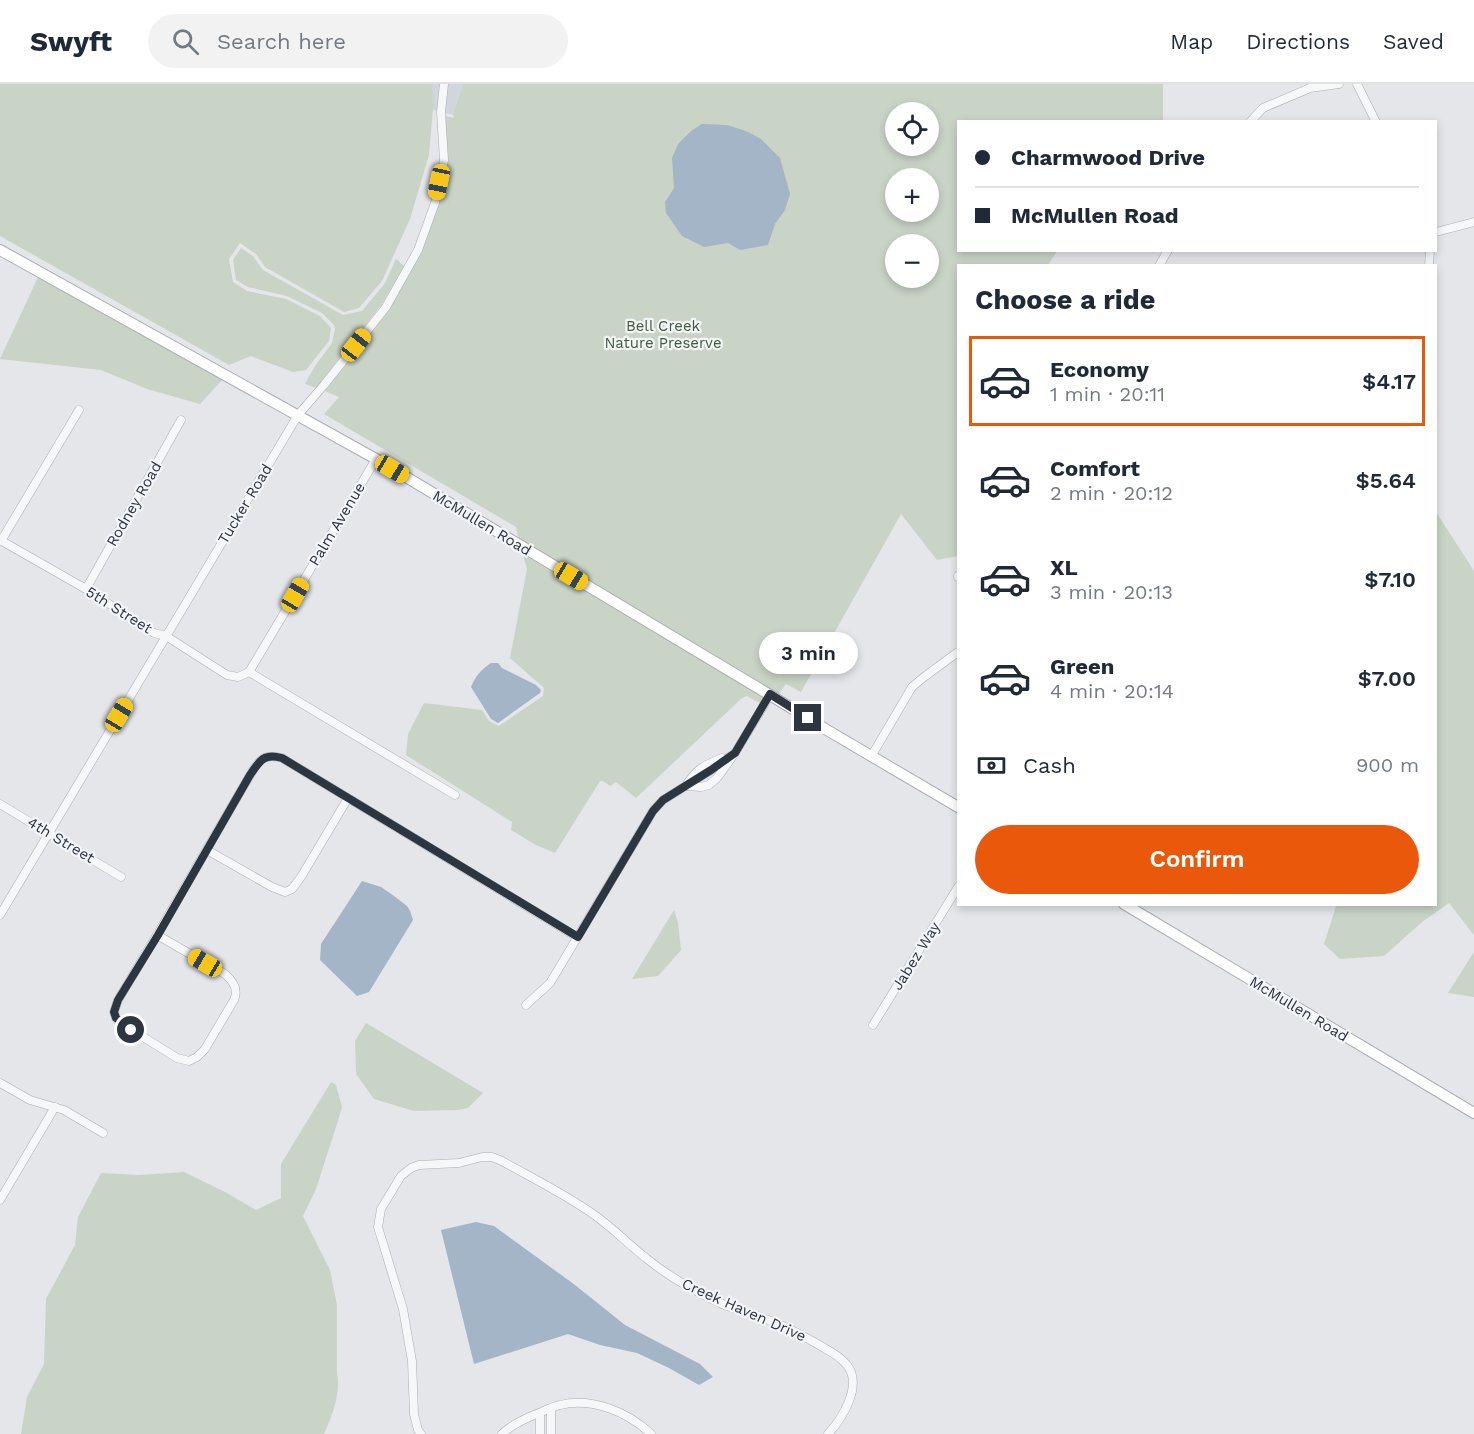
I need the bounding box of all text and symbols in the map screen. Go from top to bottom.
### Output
search box [148,14,568,68]
text: Swyft [30,25,112,58]
icon: search [169,25,202,58]
text: Search here [217,29,346,54]
text: Map [1170,29,1213,54]
text: Directions [1246,29,1350,54]
text: Saved [1383,29,1444,54]
map controls [885,102,939,288]
button: locate [885,102,939,156]
text: Charmwood Drive [1011,145,1205,170]
car [426,163,452,201]
button: + [885,168,939,222]
text: McMullen Road [1011,203,1179,228]
button: − [885,234,939,288]
text: Choose a ride [975,284,1155,316]
park label: Bell Creek Nature Preserve [604,317,722,352]
car [338,325,374,365]
icon: car [978,354,1032,408]
text: Economy [1050,357,1149,382]
text: $4.17 [1362,369,1416,394]
text: 1 min · 20:11 [1050,382,1165,406]
car [372,452,412,486]
icon: car [978,453,1032,507]
text: Comfort [1050,456,1140,481]
street label: Rodney Road [103,458,165,550]
street label: Tucker Road [214,461,276,547]
text: $5.64 [1356,468,1416,493]
street label: Palm Avenue [305,479,369,569]
text: 2 min · 20:12 [1050,481,1173,505]
street label: McMullen Road [429,486,535,560]
icon: car [978,552,1032,606]
text: XL [1050,555,1078,580]
car [551,559,591,593]
text: $7.10 [1365,567,1416,592]
car [278,575,312,615]
text: 3 min · 20:13 [1050,580,1173,604]
street label: 5th Street [83,583,156,638]
callout: 3 min [758,631,858,673]
text: 3 min [781,641,836,665]
icon: car [978,651,1032,705]
text: Green [1050,654,1114,679]
text: $7.00 [1358,666,1416,691]
text: 4 min · 20:14 [1050,679,1174,703]
car [102,695,136,735]
route end [794,704,821,731]
icon: cash [975,749,1008,782]
text: Cash [1023,753,1076,778]
text: 900 m [1356,753,1419,777]
street label: 4th Street [24,813,98,867]
button: Confirm [975,825,1419,894]
street label: Jabez Way [888,918,944,993]
car [185,946,225,980]
street label: McMullen Road [1246,972,1352,1046]
route start [117,1016,144,1043]
street label: Creek Haven Drive [679,1275,809,1345]

